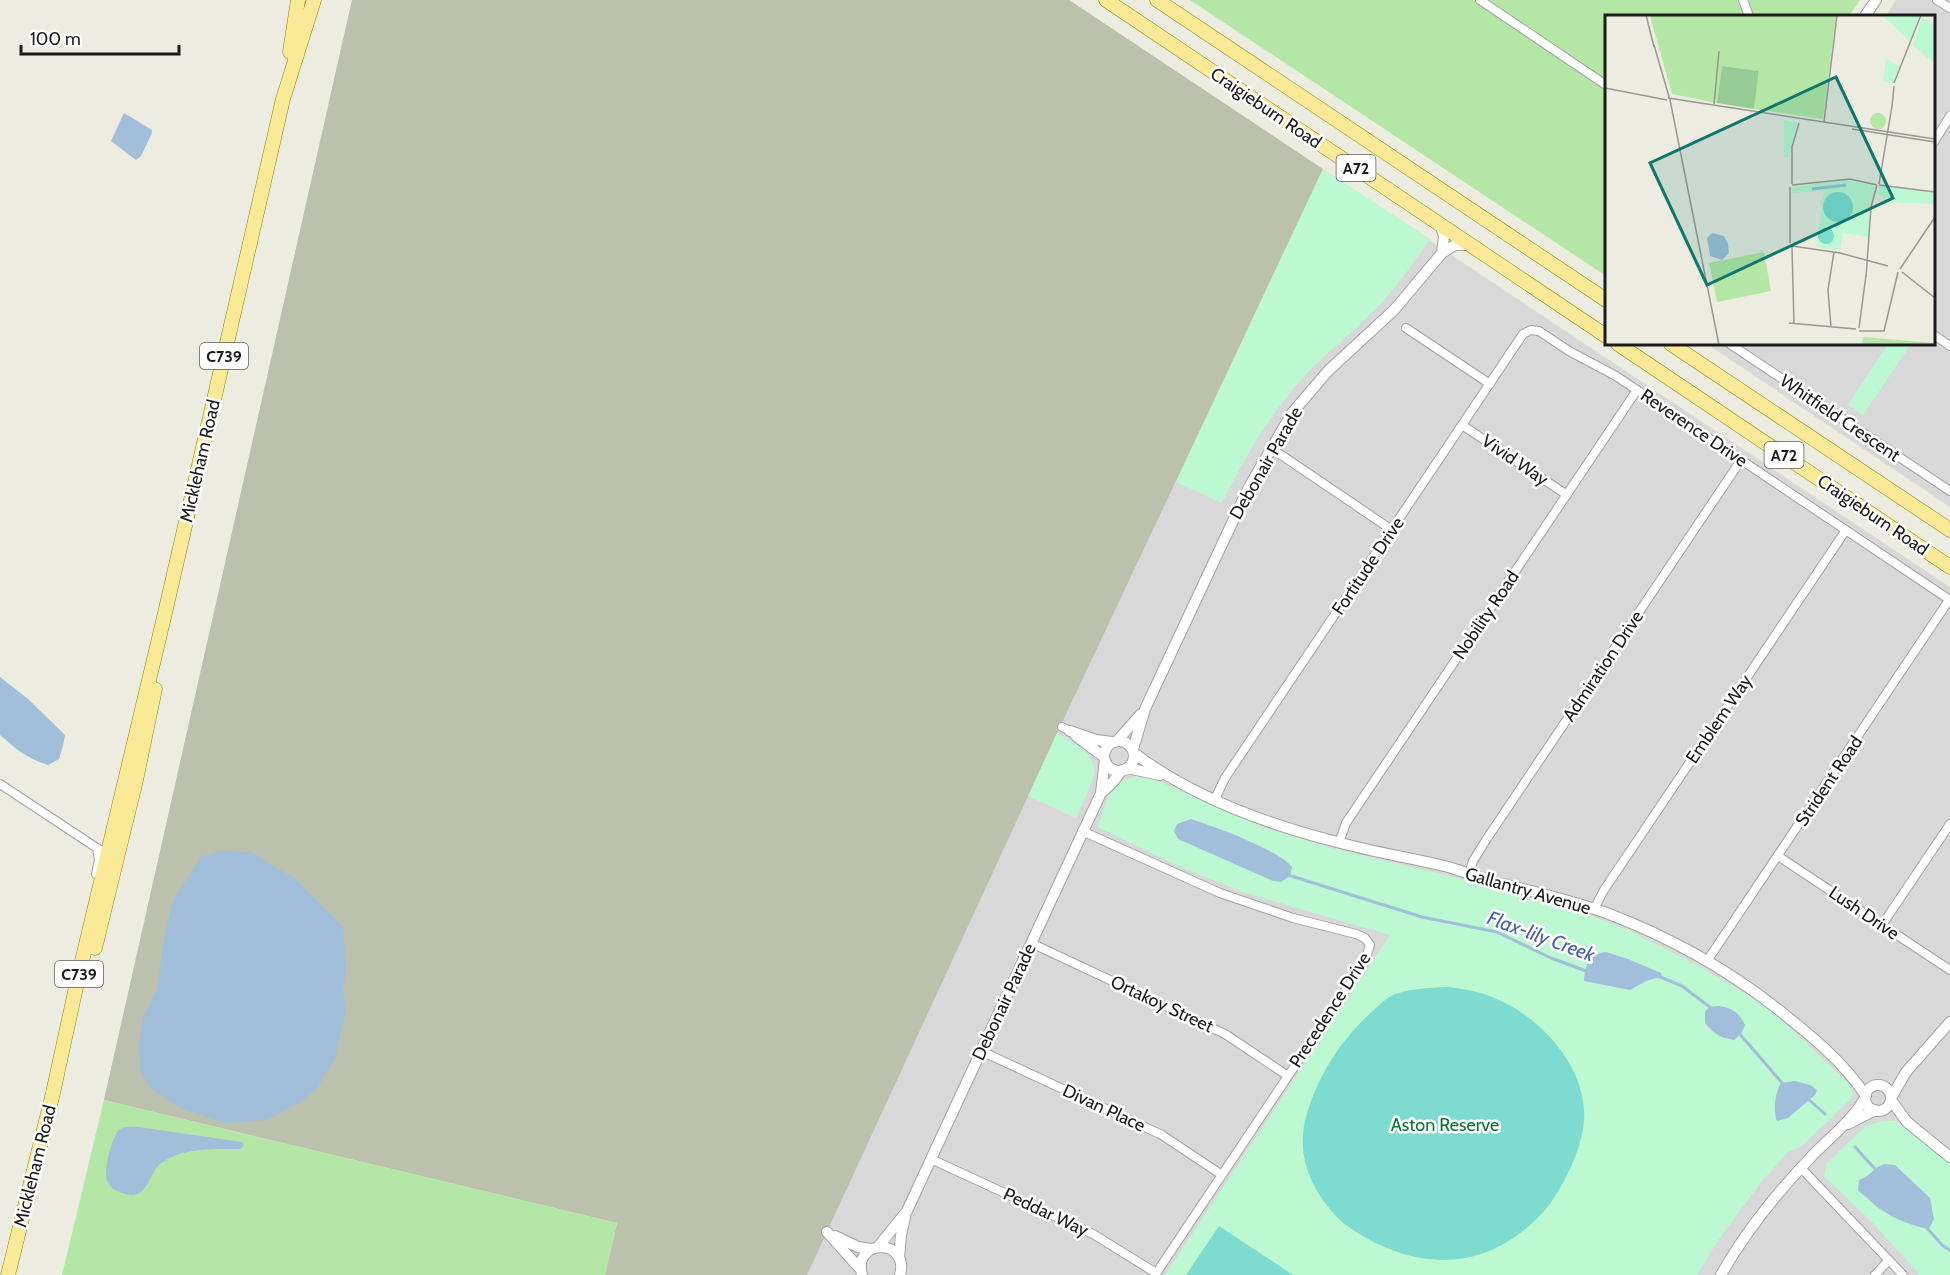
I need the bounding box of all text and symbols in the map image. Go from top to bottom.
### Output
inset map [1605,15,1935,345]
scale bar [21,18,178,56]
text: 100 m [30,28,81,50]
street label: Craigieburn Road [1206,63,1326,153]
road number: A72 [1336,155,1376,181]
road number: C739 [200,343,248,369]
street label: Whitfield Crescent [1776,370,1904,466]
street label: Reverence Drive [1636,384,1752,472]
street label: Mickleham Road [175,398,225,524]
street label: Debonair Parade [1225,403,1307,523]
street label: Vivid Way [1477,430,1553,490]
road number: A72 [1764,442,1804,468]
street label: Craigieburn Road [1813,470,1933,560]
street label: Fortitude Drive [1327,513,1409,619]
street label: Nobility Road [1448,566,1524,664]
street label: Admiration Drive [1558,606,1648,726]
street label: Emblem Way [1681,670,1757,768]
street label: Strident Road [1791,732,1867,830]
street label: Gallantry Avenue [1463,863,1593,919]
street label: Lush Drive [1825,882,1903,944]
water label: Flax-lily Creek [1484,905,1599,967]
street label: Debonair Parade [967,940,1041,1064]
street label: Precedence Drive [1285,948,1375,1072]
road number: C739 [55,961,103,987]
street label: Ortakoy Street [1107,971,1217,1037]
street label: Divan Place [1059,1079,1149,1137]
street label: Mickleham Road [9,1103,61,1229]
park label: Aston Reserve [1391,1114,1499,1136]
street label: Peddar Way [1000,1183,1092,1241]

